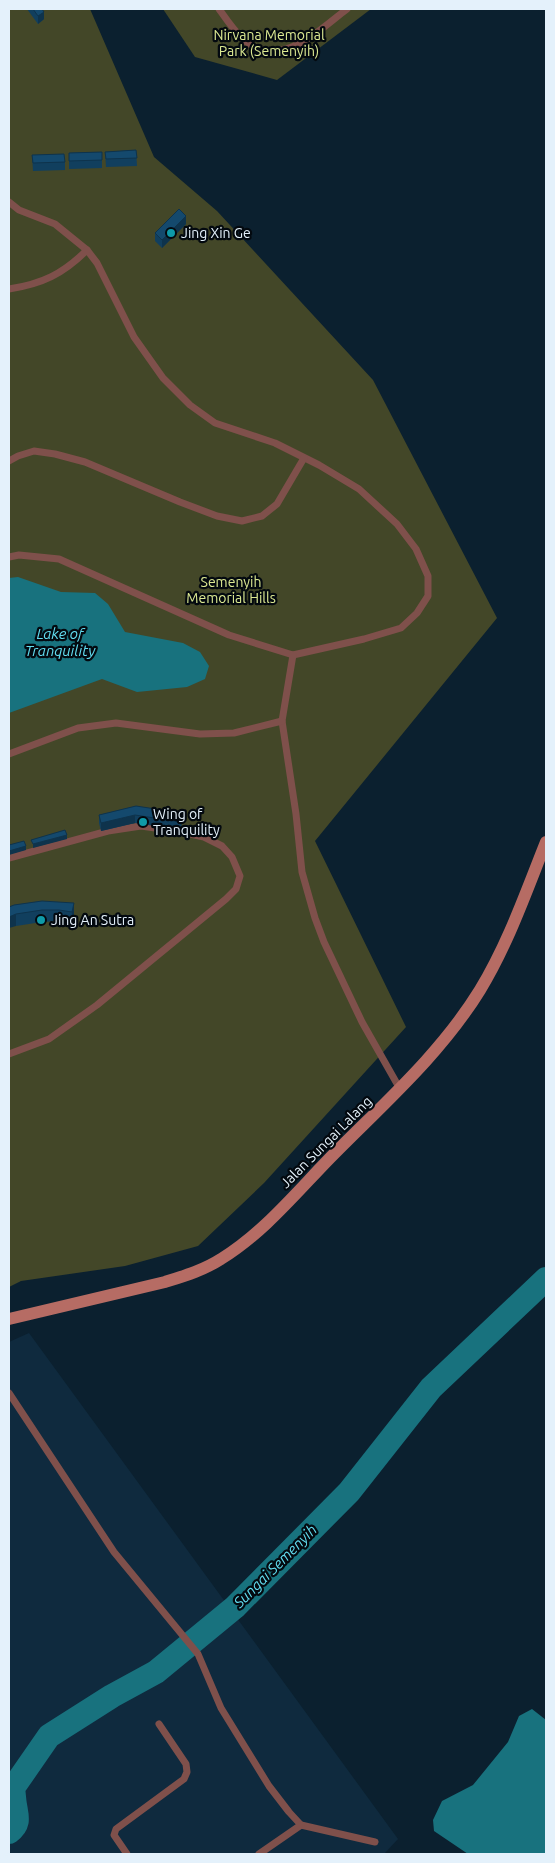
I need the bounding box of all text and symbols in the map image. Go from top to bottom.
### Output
park label: Nirvana Memorial Park (Semenyih) [213,27,325,59]
place label: Jing Xin Ge [181,225,251,241]
marker: Jing Xin Ge [165,227,177,239]
park label: Semenyih Memorial Hills [186,574,276,606]
water label: Lake of Tranquility [25,625,96,659]
place label: Wing of Tranquility [153,806,220,838]
marker: Wing of Tranquility [137,816,149,828]
place label: Jing An Sutra [51,912,134,928]
marker: Jing An Sutra [35,914,47,926]
street label: Jalan Sungai Lalang [277,1093,375,1191]
water label: Sungai Semenyih [229,1521,320,1612]

